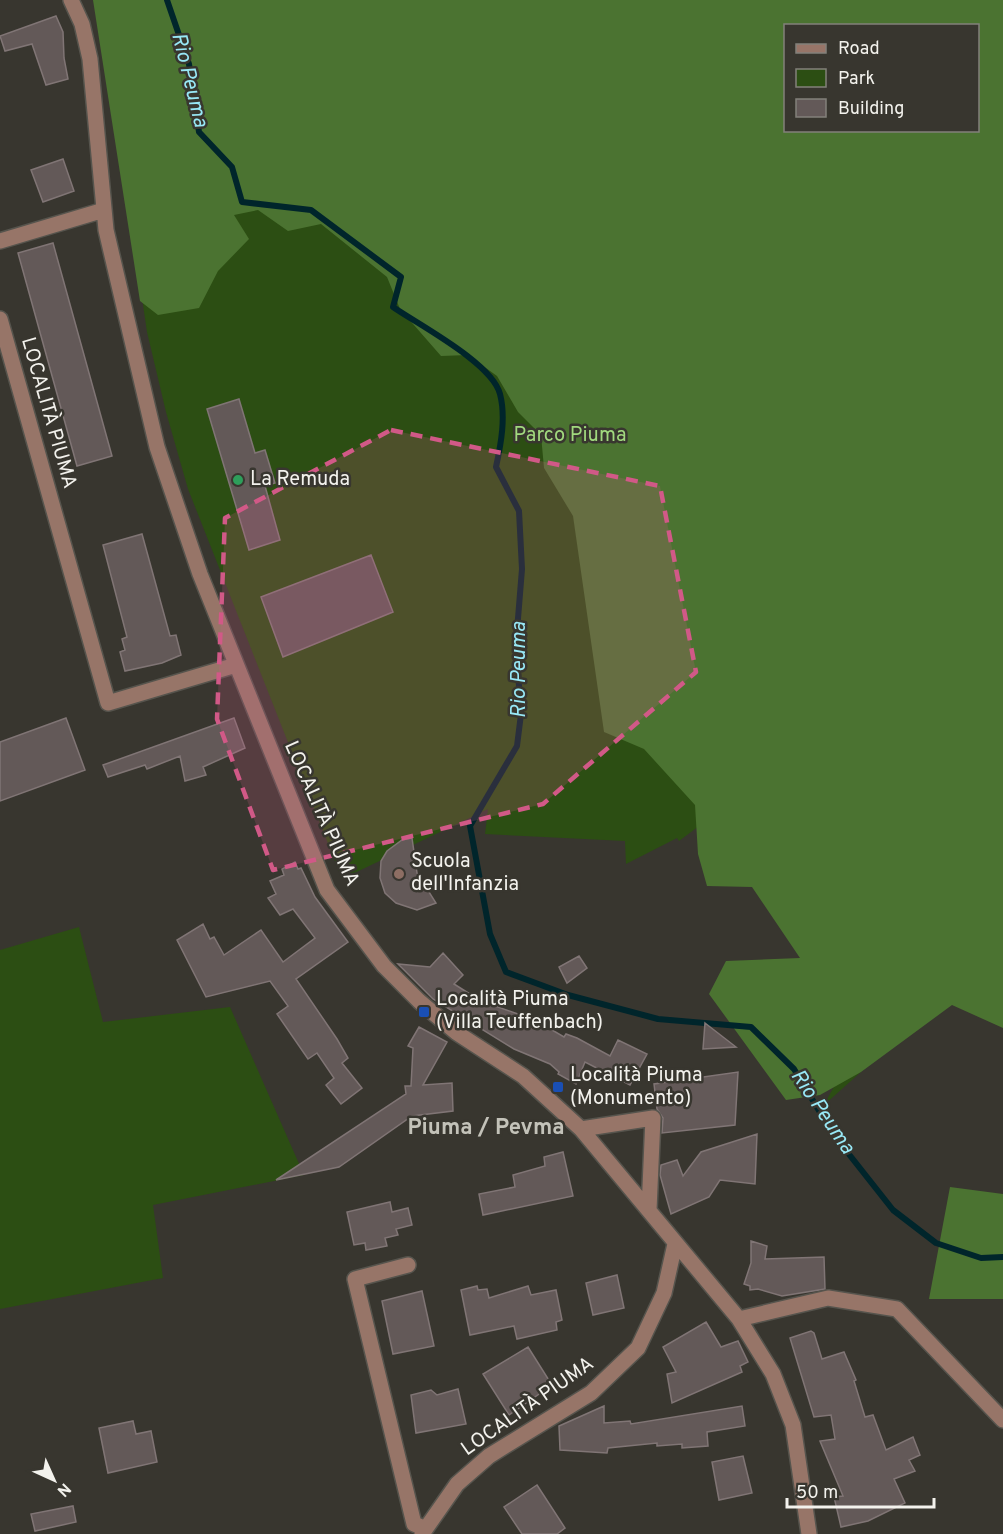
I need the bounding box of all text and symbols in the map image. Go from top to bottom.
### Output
legend [784,24,979,132]
water label: Rio Peuma [164,30,214,130]
text: Road [838,38,880,61]
text: Park [838,68,875,91]
text: Building [838,98,904,121]
street label: LOCALITÀ PIUMA [14,334,84,492]
park label: Parco Piuma [514,423,626,449]
place label: La Remuda [250,467,350,493]
marker: La Remuda [231,473,245,487]
water label: Rio Peuma [506,621,533,718]
street label: LOCALITÀ PIUMA [277,736,367,891]
place label: Scuola dell'Infanzia [411,849,519,898]
marker: Scuola dell'Infanzia [392,867,406,881]
place label: Località Piuma (Villa Teuffenbach) [436,987,603,1036]
marker: Località Piuma (Villa Teuffenbach) [417,1005,431,1019]
place label: Località Piuma (Monumento) [570,1063,703,1112]
water label: Rio Peuma [784,1064,860,1160]
marker: Località Piuma (Monumento) [551,1080,565,1094]
district label: Piuma / Pevma [408,1115,564,1142]
street label: LOCALITÀ PIUMA [455,1350,600,1463]
north arrow [24,1450,84,1510]
scale bar [787,1471,934,1509]
text: N [52,1478,74,1500]
text: 50 m [796,1482,838,1505]

